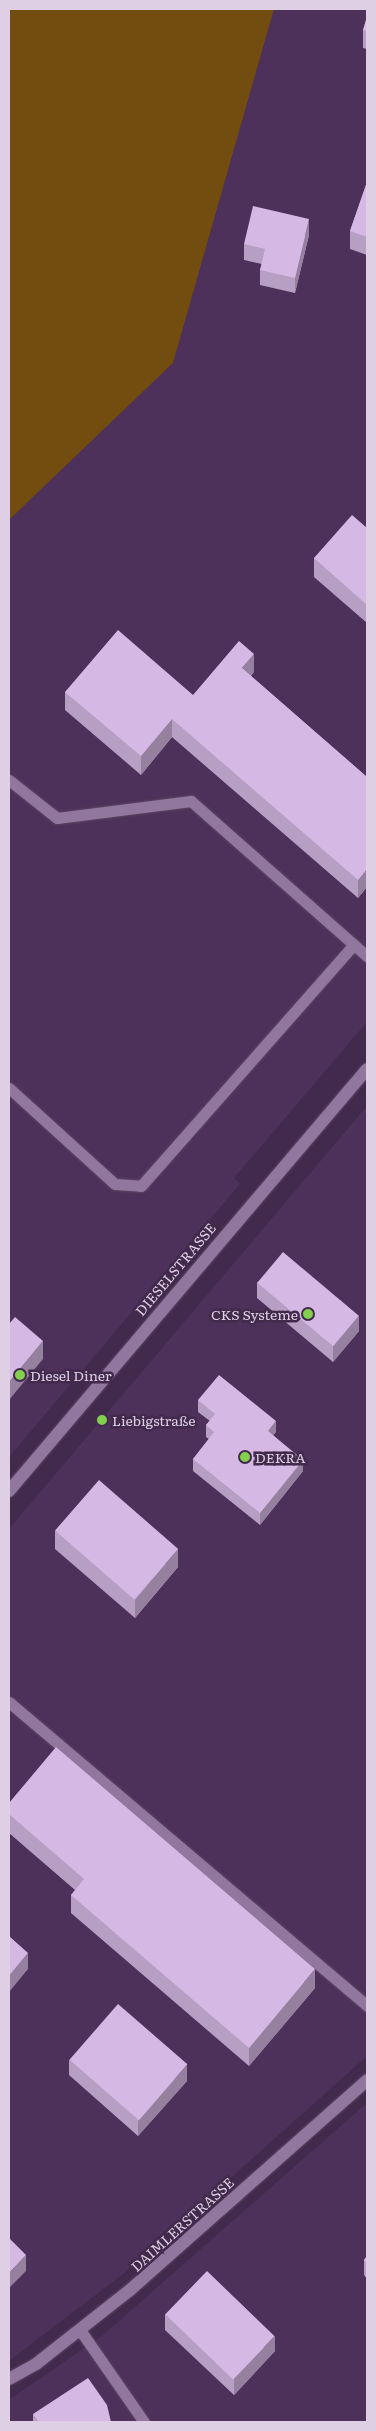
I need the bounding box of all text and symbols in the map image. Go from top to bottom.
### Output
street label: DIESELSTRASSE [131,1219,219,1319]
place label: CKS Systeme [211,1306,298,1322]
marker: CKS Systeme [302,1308,314,1320]
place label: Diesel Diner [30,1367,112,1383]
marker: Diesel Diner [14,1369,26,1381]
place label: Liebigstraße [112,1412,196,1428]
marker: Liebigstraße [96,1414,108,1426]
place label: DEKRA [255,1449,306,1465]
marker: DEKRA [239,1451,251,1463]
street label: DAIMLERSTRASSE [127,2173,237,2275]

